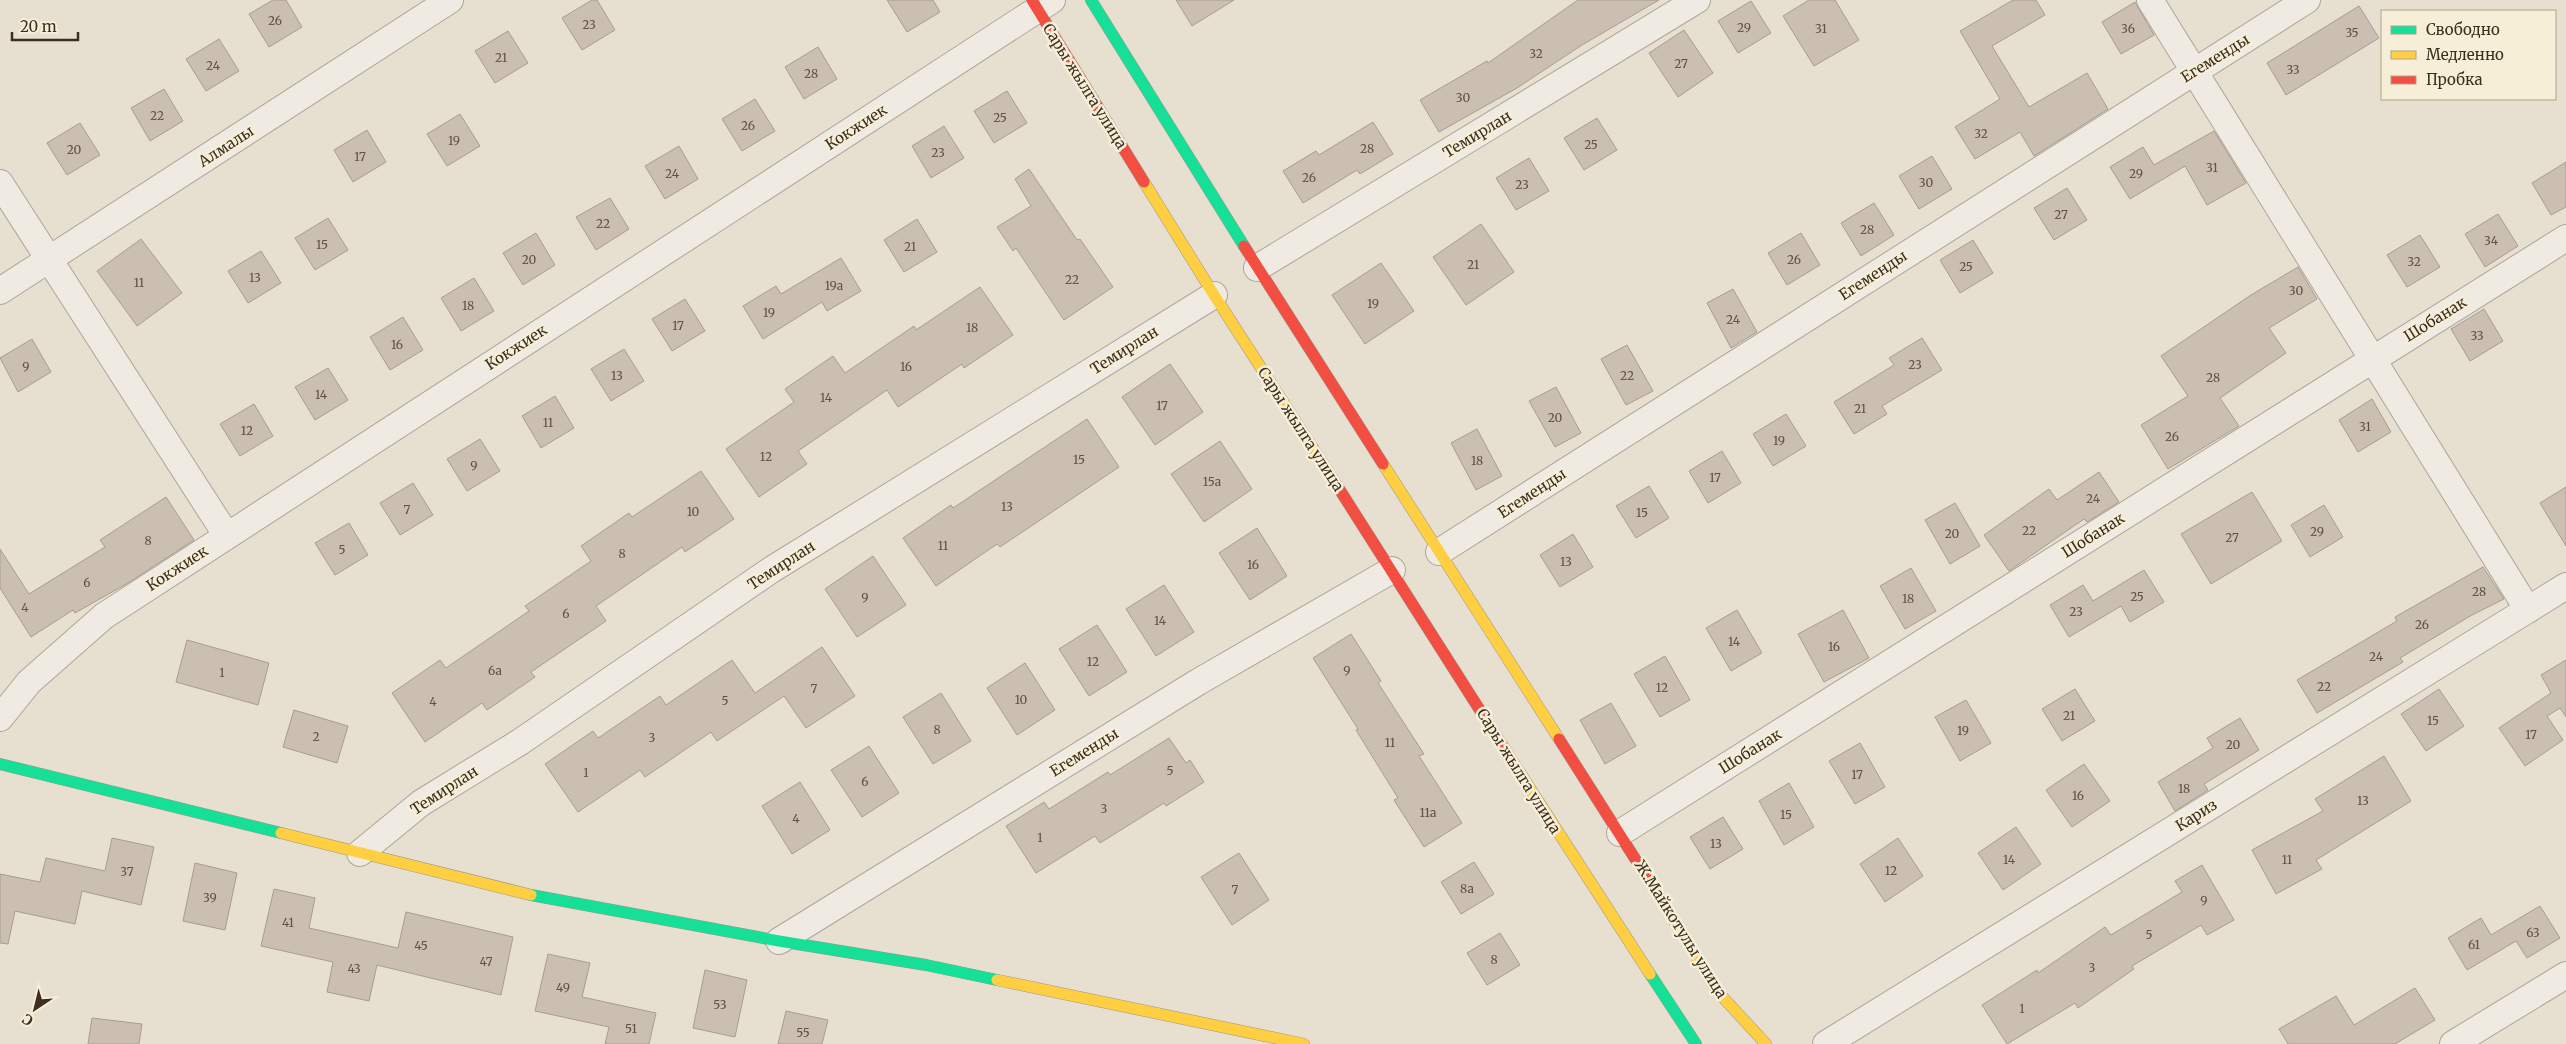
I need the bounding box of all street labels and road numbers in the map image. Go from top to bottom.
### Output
street label: Сары жылга улица [1039,20,1131,152]
street label: Егеменды [2177,29,2253,87]
street label: Кокжиек [822,100,891,154]
street label: Темирлан [1439,106,1515,162]
street label: Алмалы [194,121,257,171]
street label: Егеменды [1835,246,1911,304]
street label: Шобанак [2400,292,2470,346]
street label: Кокжиек [482,320,551,374]
street label: Темирлан [1086,322,1162,378]
street label: Сары жылга улица [1254,363,1348,495]
street label: Егеменды [1494,464,1570,522]
street label: Шобанак [2058,508,2128,562]
street label: Темирлан [744,536,818,594]
street label: Кокжиек [143,541,212,595]
street label: Сары жылга улица [1473,705,1565,837]
street label: Егеменды [1046,723,1122,781]
street label: Шобанак [1715,724,1785,778]
street label: Темирлан [407,761,481,819]
street label: Кариз [2172,795,2220,835]
street label: Ж.Майкотулы улица [1631,856,1731,1002]

